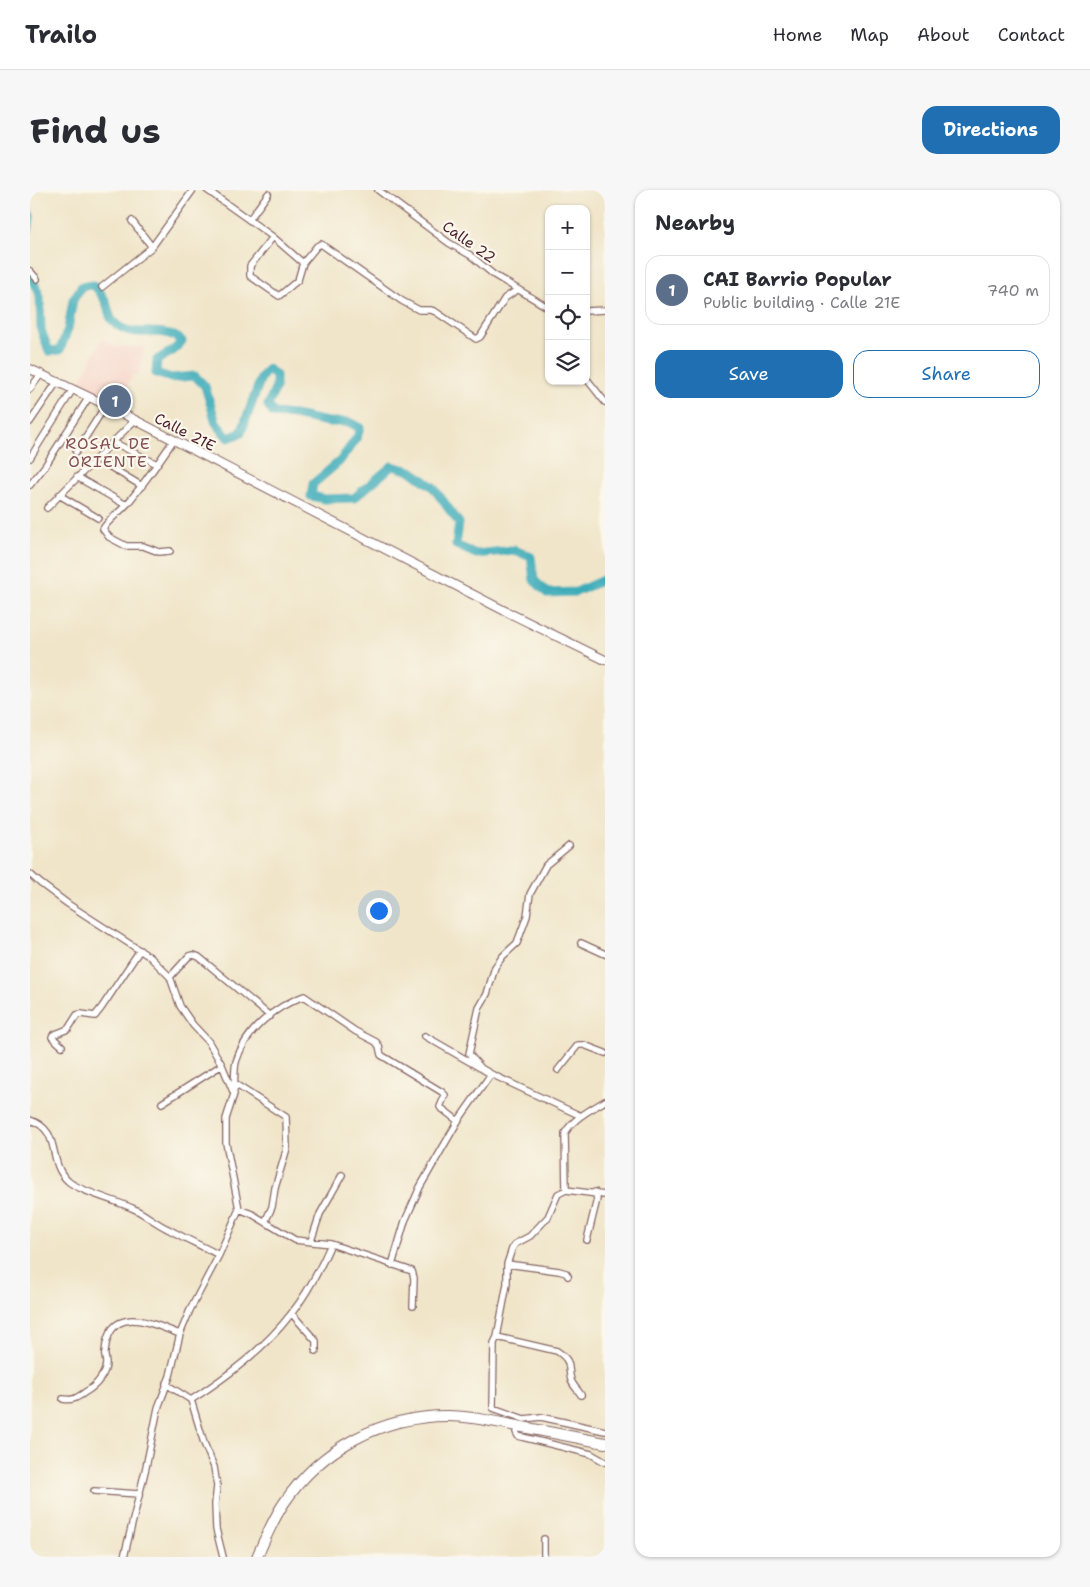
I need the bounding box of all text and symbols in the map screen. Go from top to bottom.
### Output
text: Trailo [25,19,97,51]
text: Home [773,23,822,47]
text: Map [850,23,889,47]
text: About [917,23,970,47]
text: Contact [998,23,1065,47]
button: Directions [922,106,1060,154]
text: Find us [30,107,161,154]
map controls [545,205,590,385]
button: + [545,205,590,250]
text: Nearby [655,209,735,237]
street label: Calle 22 [438,216,500,268]
button: − [545,250,590,295]
text: CAI Barrio Popular [703,267,892,292]
text: 1 [668,280,676,301]
text: 740 m [987,280,1039,301]
text: Public building · Calle 21E [703,292,900,313]
button: locate [545,295,590,340]
button: layers [545,340,590,385]
button: Save [655,350,843,398]
button: Share [853,350,1040,398]
pin: 1 [99,382,131,420]
street label: Calle 21E [151,408,219,456]
district label: ROSAL DE ORIENTE [65,433,151,472]
your location [366,898,392,924]

